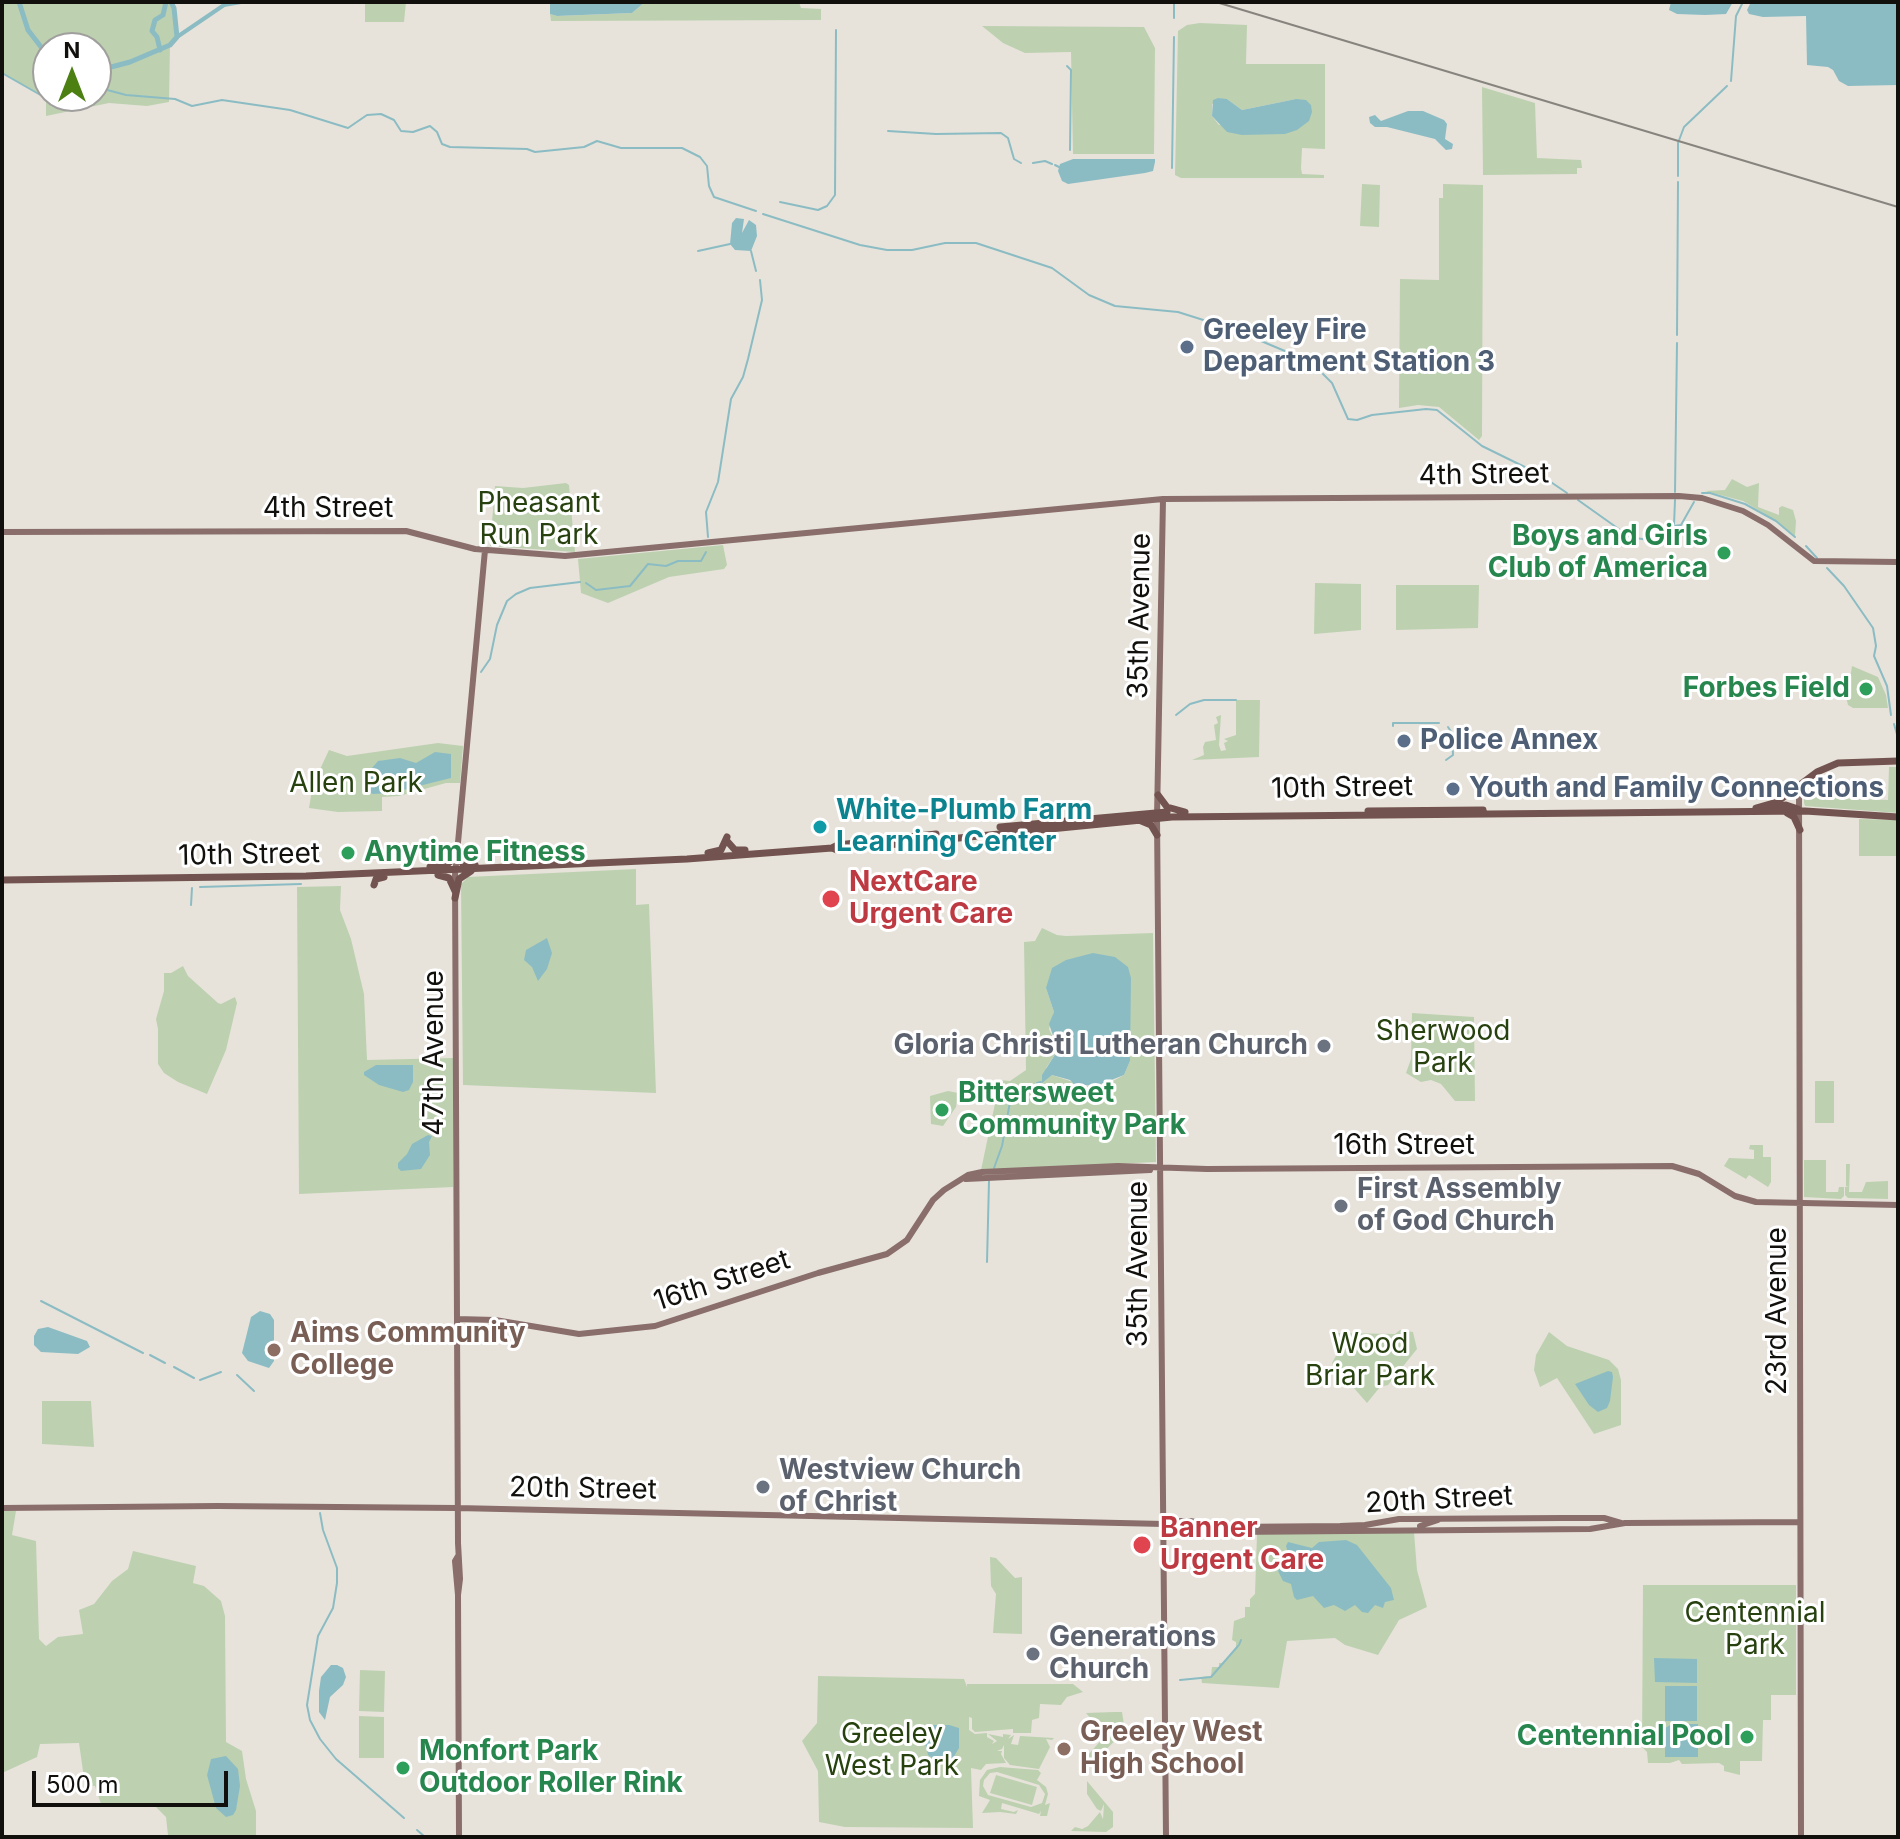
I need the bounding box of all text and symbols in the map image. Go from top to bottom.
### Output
north arrow [32,32,112,112]
text: N [64,37,80,63]
place label: Greeley Fire Department Station 3 [1203,314,1495,380]
marker: Greeley Fire Department Station 3 [1178,338,1196,356]
street label: 4th Street [1418,457,1550,493]
park label: Pheasant Run Park [478,487,600,553]
street label: 4th Street [263,492,393,526]
place label: Boys and Girls Club of America [1488,520,1708,586]
street label: 35th Avenue [1122,533,1158,699]
marker: Boys and Girls Club of America [1715,544,1733,562]
place label: Forbes Field [1683,672,1850,706]
marker: Forbes Field [1857,680,1875,698]
place label: Police Annex [1420,724,1598,758]
marker: Police Annex [1395,732,1413,750]
park label: Allen Park [289,767,423,801]
street label: 10th Street [1271,770,1413,806]
place label: Youth and Family Connections [1469,772,1884,806]
marker: Youth and Family Connections [1444,780,1462,798]
place label: White-Plumb Farm Learning Center [836,794,1092,860]
marker: White-Plumb Farm Learning Center [811,818,829,836]
place label: Anytime Fitness [364,836,586,870]
street label: 10th Street [178,837,320,873]
marker: Anytime Fitness [339,844,357,862]
place label: NextCare Urgent Care [849,866,1013,932]
marker: NextCare Urgent Care [820,888,842,910]
street label: 47th Avenue [418,970,452,1136]
park label: Sherwood Park [1376,1015,1510,1081]
place label: Gloria Christi Lutheran Church [893,1029,1308,1063]
marker: Gloria Christi Lutheran Church [1315,1037,1333,1055]
place label: Bittersweet Community Park [958,1077,1186,1143]
marker: Bittersweet Community Park [933,1101,951,1119]
street label: 16th Street [1333,1129,1475,1163]
place label: First Assembly of God Church [1357,1173,1562,1239]
street label: 35th Avenue [1122,1181,1156,1347]
marker: First Assembly of God Church [1332,1197,1350,1215]
street label: 23rd Avenue [1761,1227,1795,1395]
street label: 16th Street [650,1243,794,1319]
place label: Aims Community College [290,1317,526,1383]
park label: Wood Briar Park [1305,1328,1435,1394]
marker: Aims Community College [265,1341,283,1359]
place label: Westview Church of Christ [779,1454,1021,1520]
street label: 20th Street [509,1471,657,1507]
marker: Westview Church of Christ [754,1478,772,1496]
street label: 20th Street [1364,1479,1514,1521]
place label: Banner Urgent Care [1160,1512,1324,1578]
marker: Banner Urgent Care [1131,1534,1153,1556]
park label: Centennial Park [1685,1597,1825,1663]
place label: Generations Church [1049,1621,1216,1687]
marker: Generations Church [1024,1645,1042,1663]
place label: Greeley West High School [1080,1716,1263,1782]
park label: Greeley West Park [825,1718,959,1784]
place label: Centennial Pool [1517,1720,1731,1754]
marker: Centennial Pool [1738,1728,1756,1746]
place label: Monfort Park Outdoor Roller Rink [419,1735,683,1801]
marker: Greeley West High School [1055,1740,1073,1758]
scale bar [36,1755,232,1805]
marker: Monfort Park Outdoor Roller Rink [394,1759,412,1777]
text: 500 m [46,1770,119,1799]

